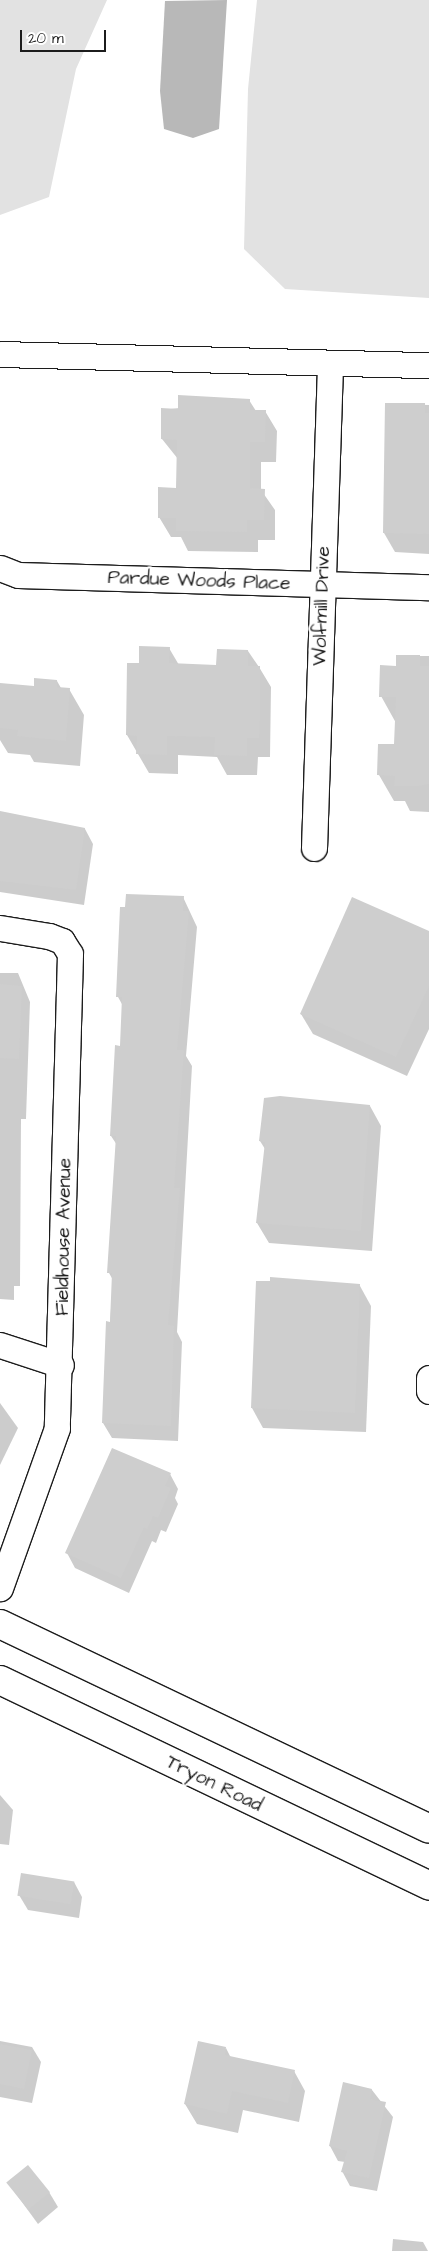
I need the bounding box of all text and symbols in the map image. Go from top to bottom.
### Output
scale bar [22,20,109,52]
text: 20 m [28,28,64,49]
street label: Wolfmill Drive [309,546,335,666]
street label: Pardue Woods Place [107,566,291,596]
street label: Fieldhouse Avenue [51,1158,77,1316]
street label: Tryon Road [162,1751,266,1817]

